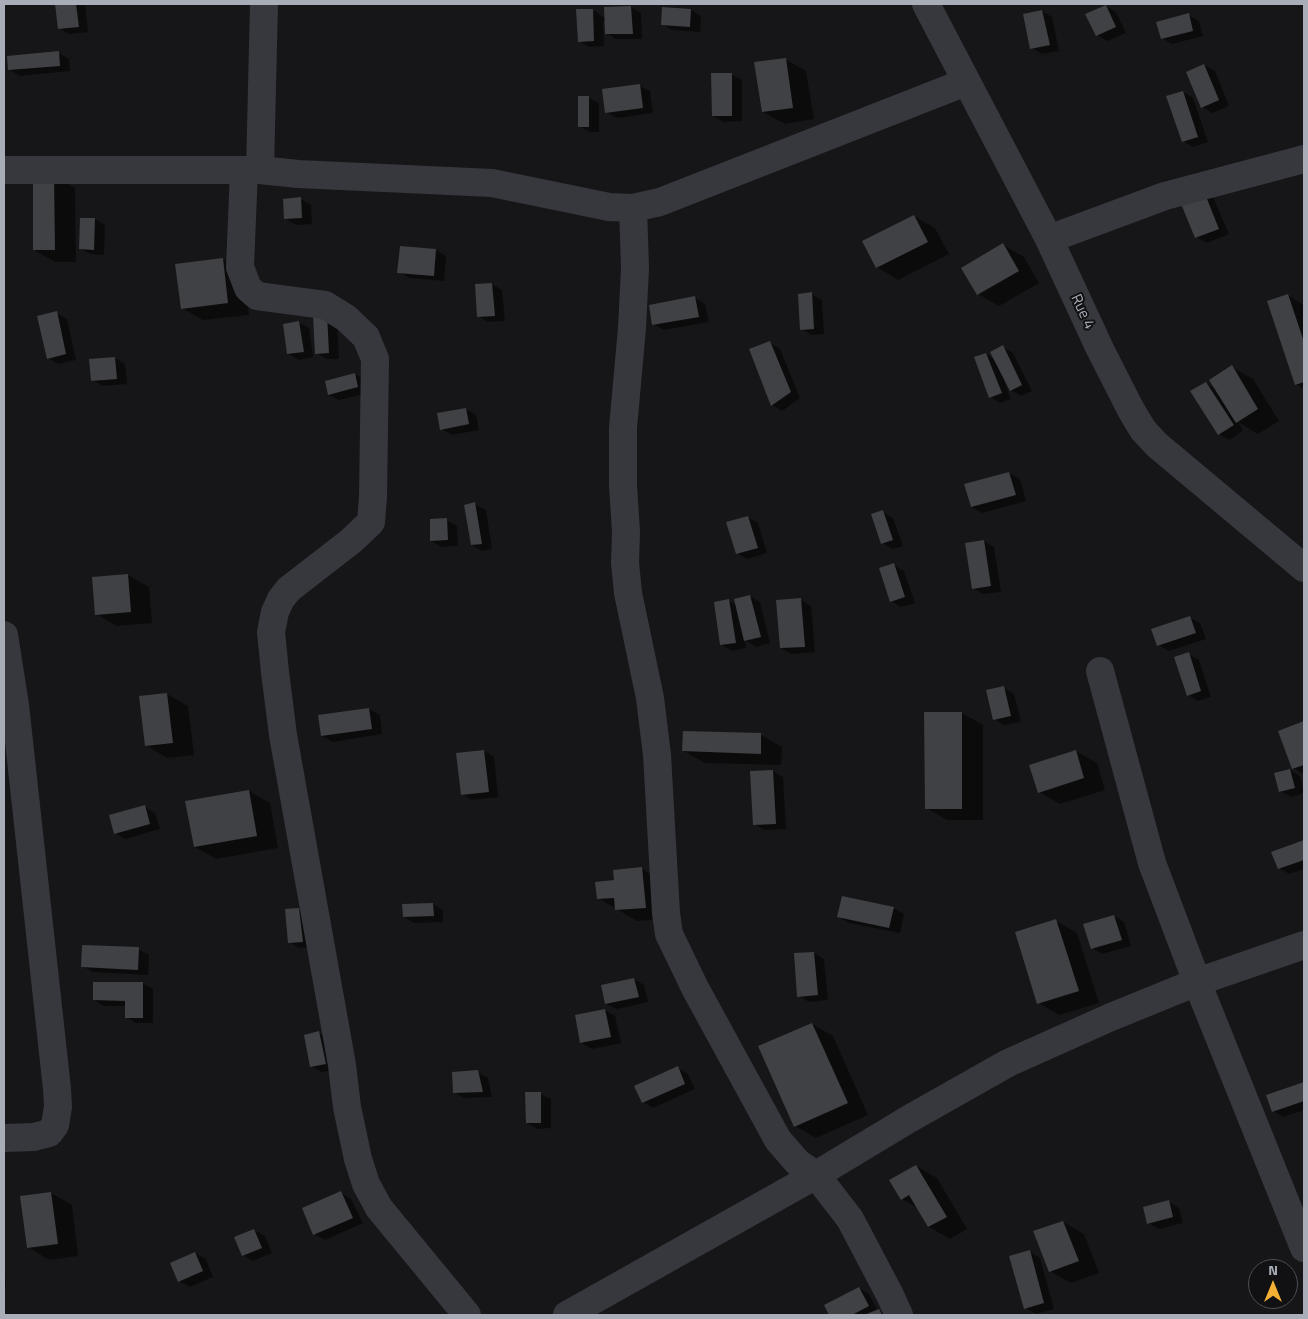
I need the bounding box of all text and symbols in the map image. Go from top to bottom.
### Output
street label: Rue 4 [1066,292,1098,332]
north arrow [1248,1259,1298,1309]
text: N [1268,1259,1278,1280]

